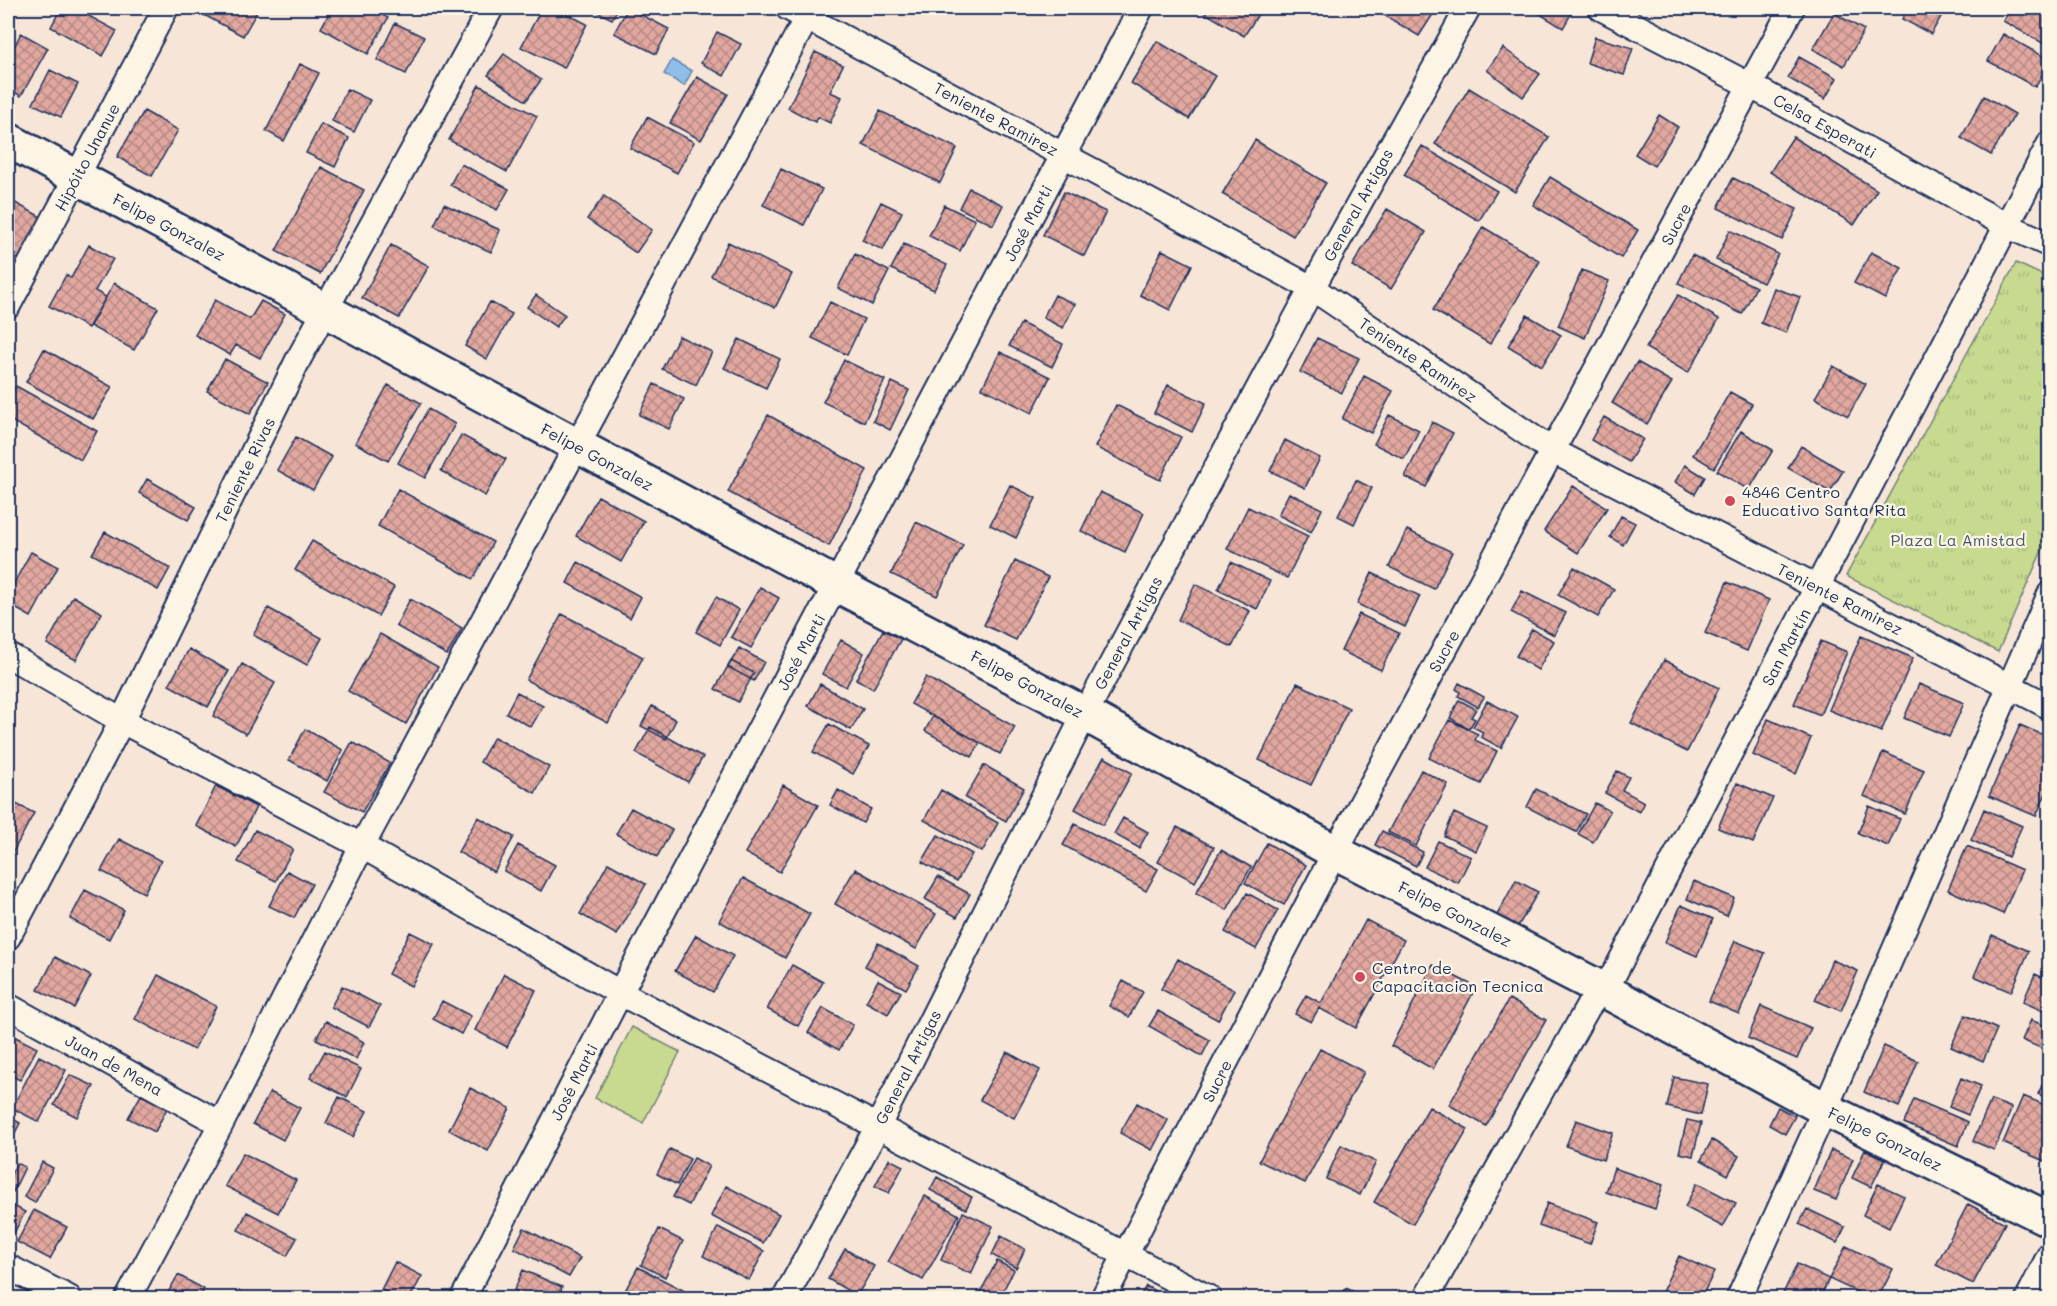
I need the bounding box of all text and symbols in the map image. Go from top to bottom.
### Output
street label: Teniente Ramirez [930,77,1062,160]
street label: Celsa Esperati [1770,89,1881,163]
street label: Hipóito Unanue [49,99,124,214]
street label: General Artigas [1318,145,1397,265]
street label: José Marti [999,181,1056,265]
street label: Felipe Gonzalez [109,188,229,265]
street label: Sucre [1656,199,1695,249]
street label: Teniente Ramirez [1355,312,1481,407]
street label: Teniente Rivas [210,414,279,526]
street label: Felipe Gonzalez [537,418,657,495]
place label: 4846 Centro Educativo Santa Rita [1742,481,1907,520]
marker: 4846 Centro Educativo Santa Rita [1723,494,1737,508]
park label: Plaza La Amistad [1891,529,2025,550]
street label: Teniente Ramirez [1774,558,1907,639]
street label: General Artigas [1089,572,1166,693]
street label: San Martín [1756,604,1815,689]
street label: José Marti [772,610,829,694]
street label: Sucre [1423,626,1464,676]
street label: Felipe Gonzalez [967,645,1087,722]
street label: Felipe Gonzalez [1395,876,1516,951]
place label: Centro de Capacitacion Tecnica [1372,957,1544,996]
marker: Centro de Capacitacion Tecnica [1353,970,1367,984]
street label: General Artigas [870,1006,945,1128]
street label: Juan de Mena [62,1029,167,1100]
street label: José Marti [545,1040,602,1124]
street label: Sucre [1197,1056,1236,1106]
street label: Felipe Gonzalez [1825,1102,1946,1175]

